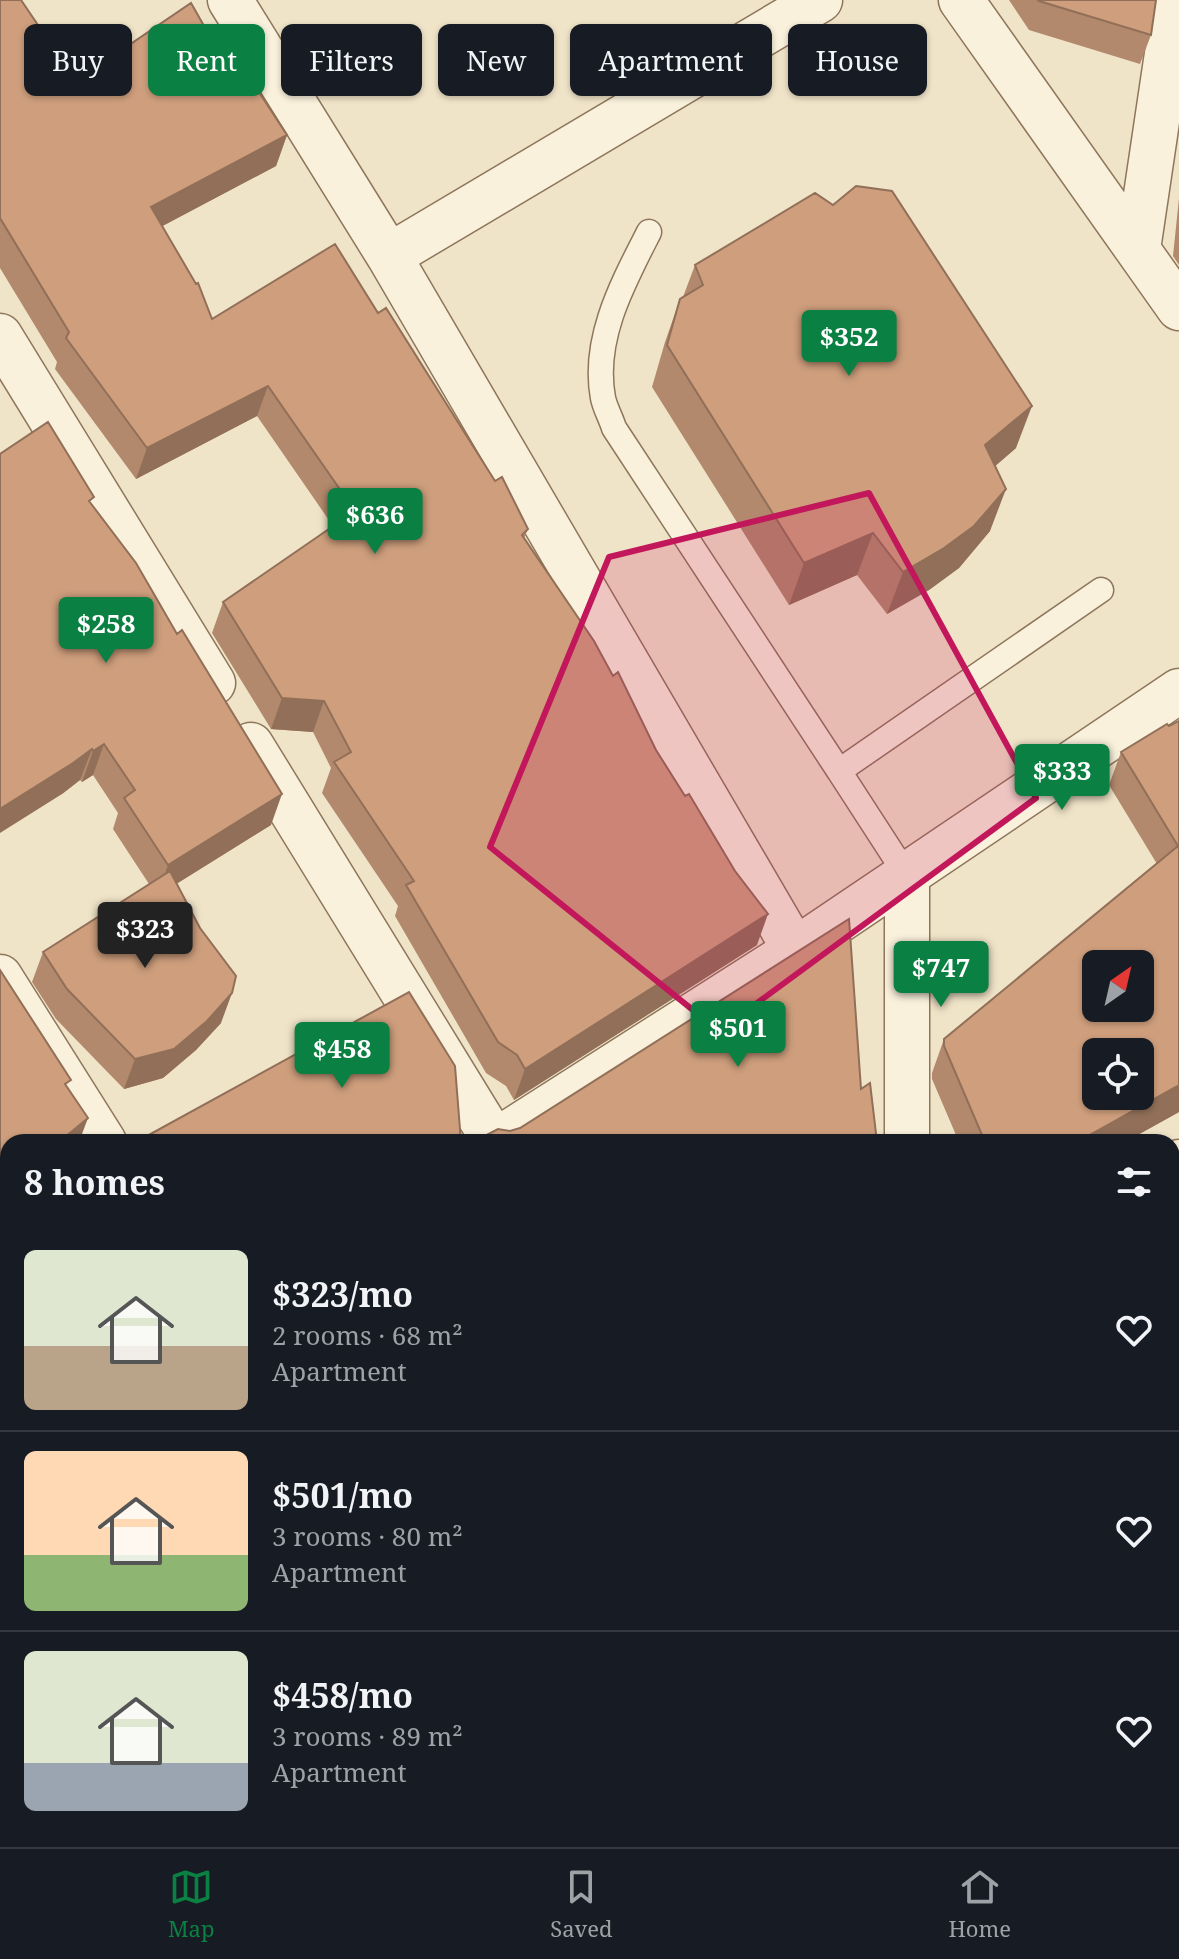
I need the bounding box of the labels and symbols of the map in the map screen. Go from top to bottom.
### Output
pin: $352 [802,310,896,378]
pin: $636 [328,488,422,556]
pin: $258 [59,597,153,665]
pin: $333 [1015,744,1109,812]
pin: $323 [98,902,192,970]
pin: $747 [894,941,988,1009]
north arrow [1082,950,1154,1022]
pin: $501 [691,1001,785,1069]
pin: $458 [295,1022,389,1090]

